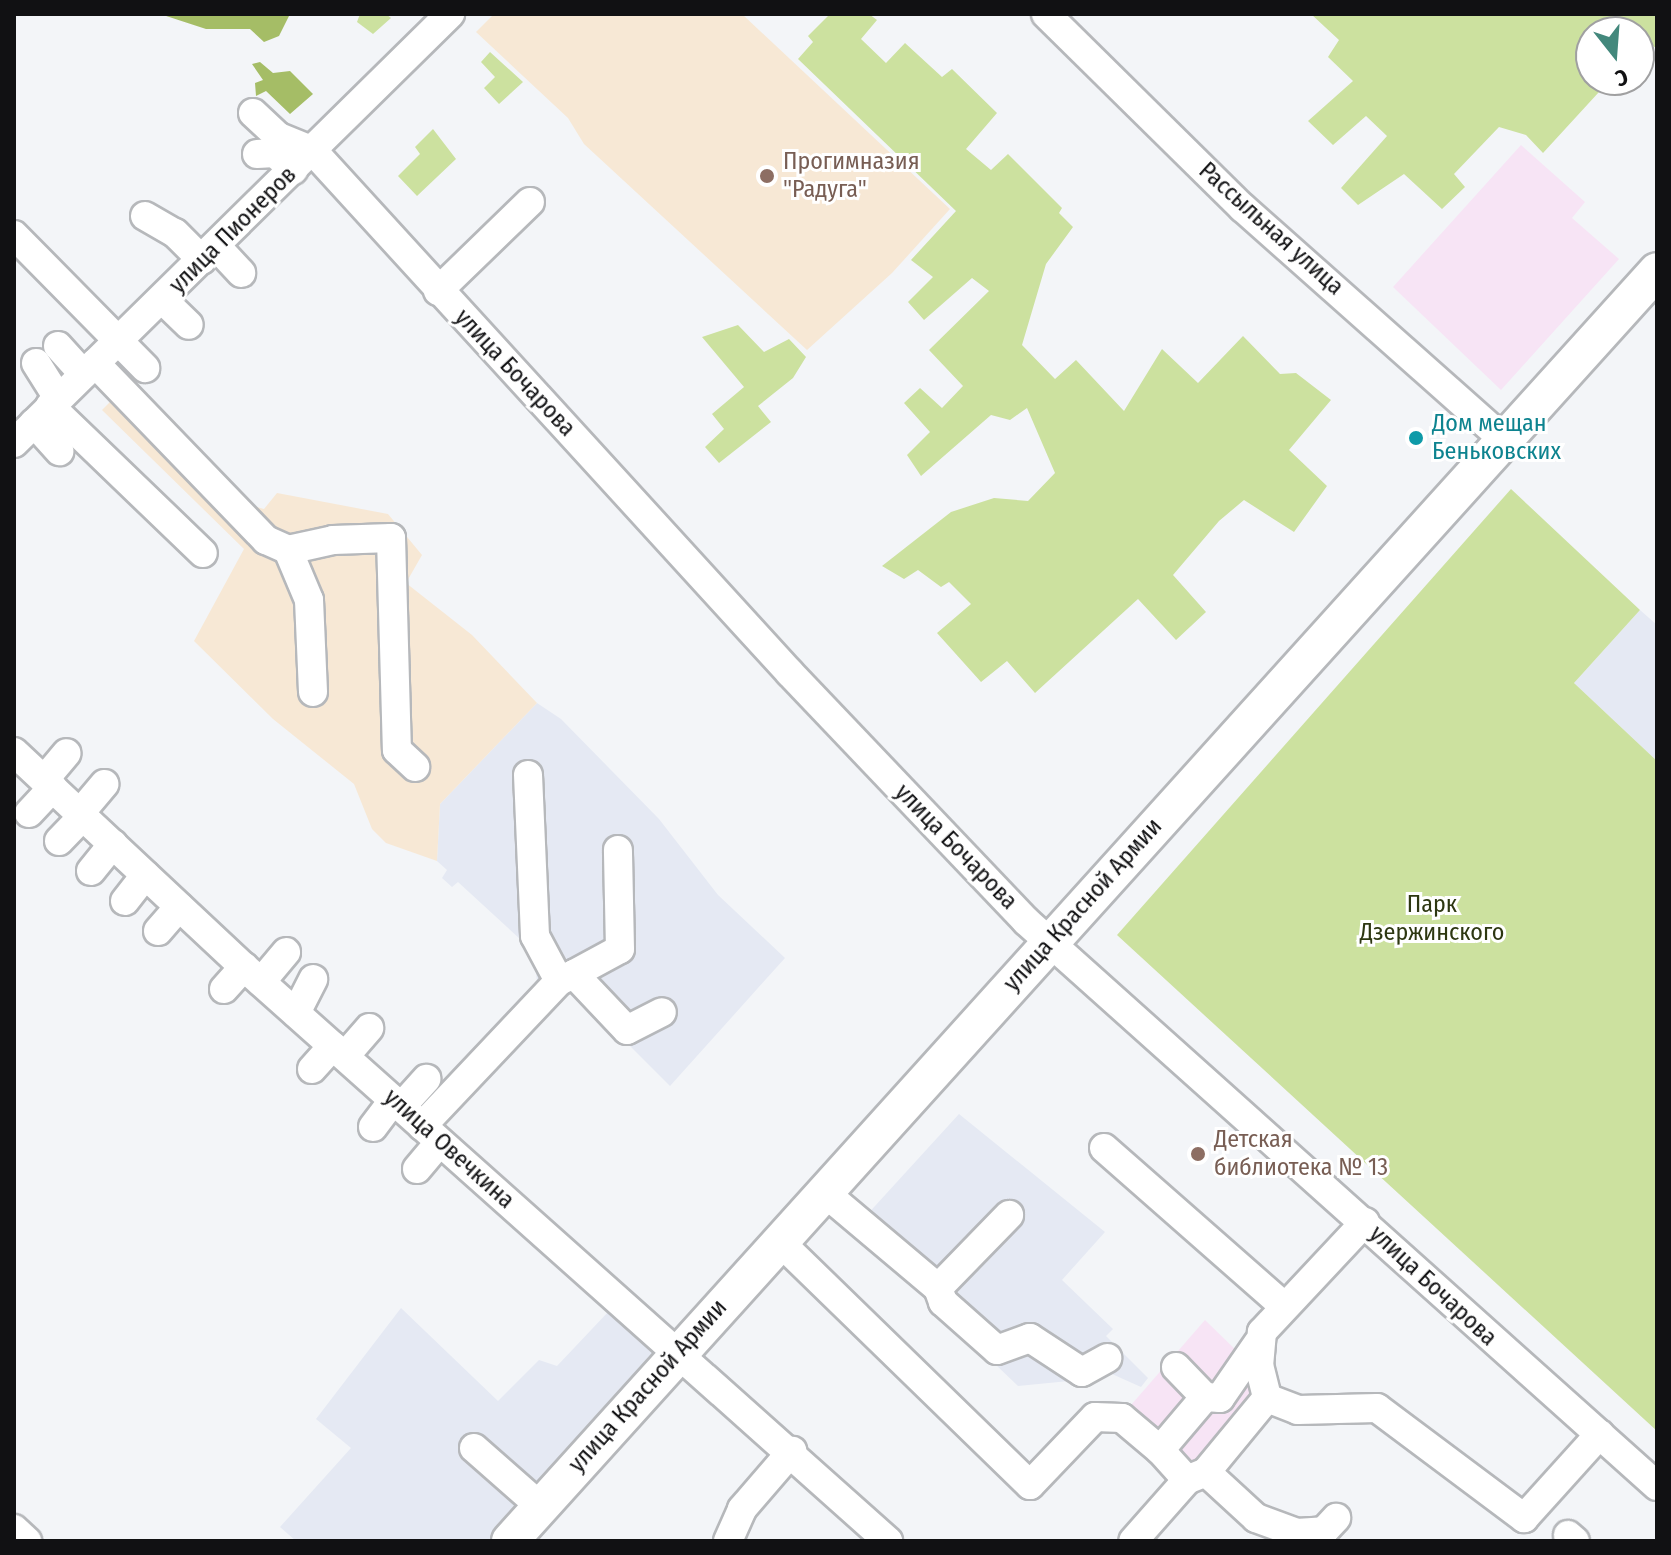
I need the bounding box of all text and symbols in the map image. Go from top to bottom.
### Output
north arrow [1575,16,1655,96]
text: С [1612,63,1631,92]
place label: Прогимназия "Радуга" [783,148,920,204]
street label: Рассыльная улица [1193,156,1349,302]
street label: улица Пионеров [163,160,303,300]
marker: Прогимназия "Радуга" [758,167,776,185]
street label: улица Бочарова [449,303,581,443]
place label: Дом мещан Беньковских [1432,410,1561,466]
marker: Дом мещан Беньковских [1407,429,1425,447]
street label: улица Бочарова [889,778,1023,916]
street label: улица Красной Армии [998,813,1168,997]
park label: Парк Дзержинского [1360,891,1504,947]
street label: улица Овечкина [378,1083,520,1215]
place label: Детская библиотека № 13 [1214,1126,1388,1182]
marker: Детская библиотека № 13 [1189,1145,1207,1163]
street label: улица Бочарова [1363,1220,1503,1352]
street label: улица Красной Армии [563,1294,733,1478]

